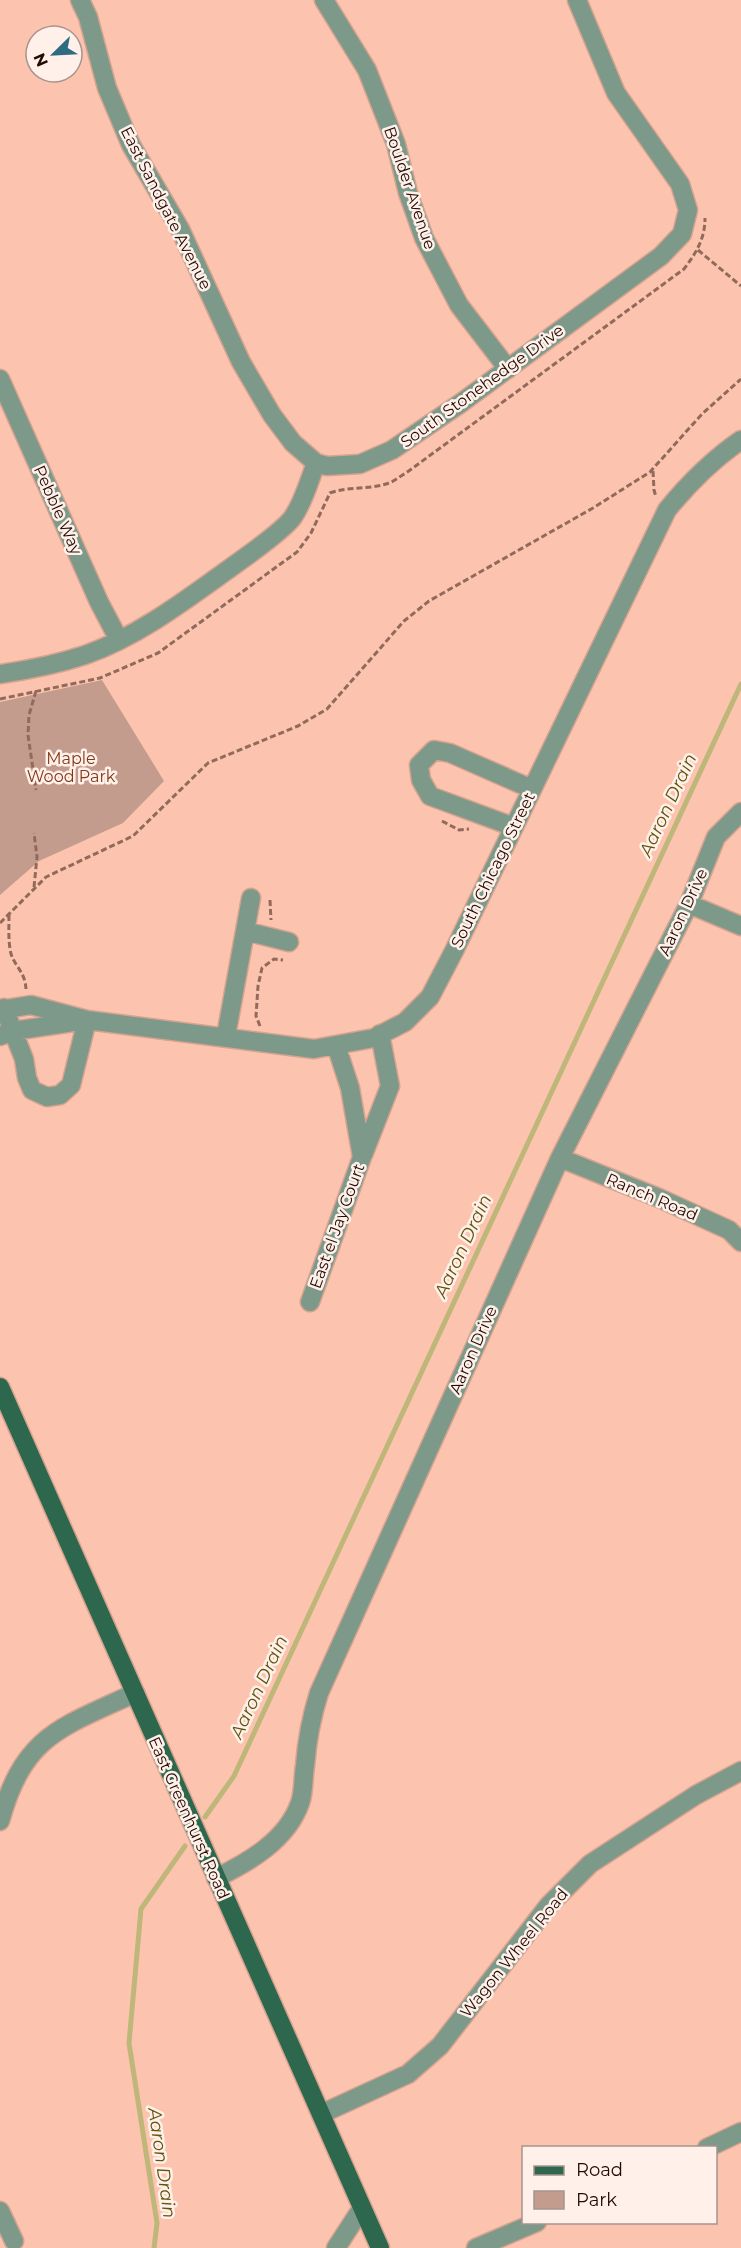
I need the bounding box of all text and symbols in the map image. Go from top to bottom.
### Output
north arrow [24,24,84,84]
text: N [29,50,52,70]
street label: East Sandgate Avenue [117,123,215,293]
street label: Boulder Avenue [380,124,440,252]
street label: South Stonehedge Drive [397,320,567,452]
street label: Pebble Way [30,463,86,558]
park label: Maple Wood Park [27,749,116,786]
water label: Aaron Drain [634,750,701,861]
street label: South Chicago Street [447,789,539,951]
street label: Aaron Drive [655,865,711,959]
street label: East el Jay Court [306,1160,369,1291]
street label: Ranch Road [603,1169,701,1225]
water label: Aaron Drain [429,1191,496,1302]
street label: Aaron Drive [445,1303,501,1397]
water label: Aaron Drain [225,1632,292,1743]
street label: East Greenhurst Road [145,1734,233,1902]
street label: Wagon Wheel Road [456,1885,572,2021]
water label: Aaron Drain [143,2105,181,2220]
legend [522,2146,717,2224]
text: Road [576,2159,623,2181]
text: Park [576,2189,617,2211]

